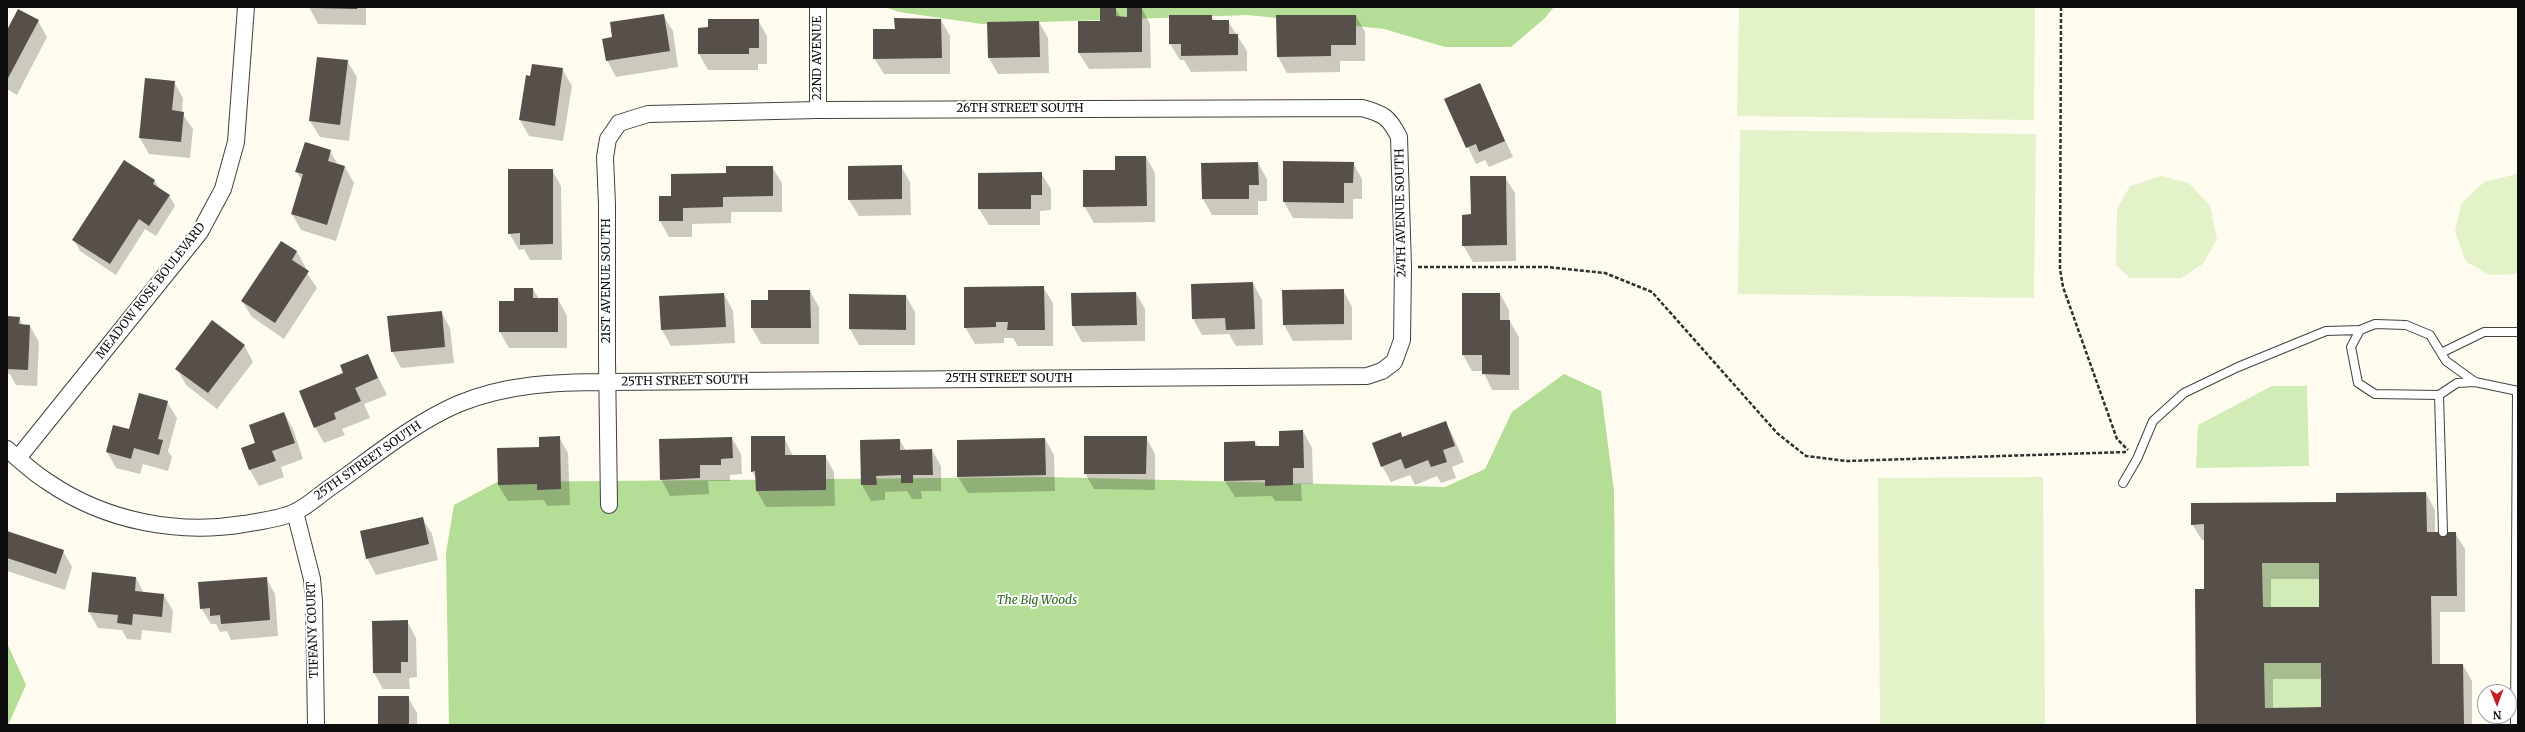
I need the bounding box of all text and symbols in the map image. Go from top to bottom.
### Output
street label: 22ND AVENUE [811,16,825,100]
street label: 26TH STREET SOUTH [956,102,1084,116]
street label: 24TH AVENUE SOUTH [1393,148,1409,278]
street label: 21ST AVENUE SOUTH [600,218,614,344]
street label: MEADOW ROSE BOULEVARD [93,220,209,362]
street label: 25TH STREET SOUTH [945,372,1073,386]
street label: 25TH STREET SOUTH [621,373,749,389]
street label: 25TH STREET SOUTH [312,419,424,503]
street label: TIFFANY COURT [304,581,322,679]
park label: The Big Woods [997,594,1077,608]
north arrow [2477,684,2517,724]
text: N [2493,708,2502,722]

